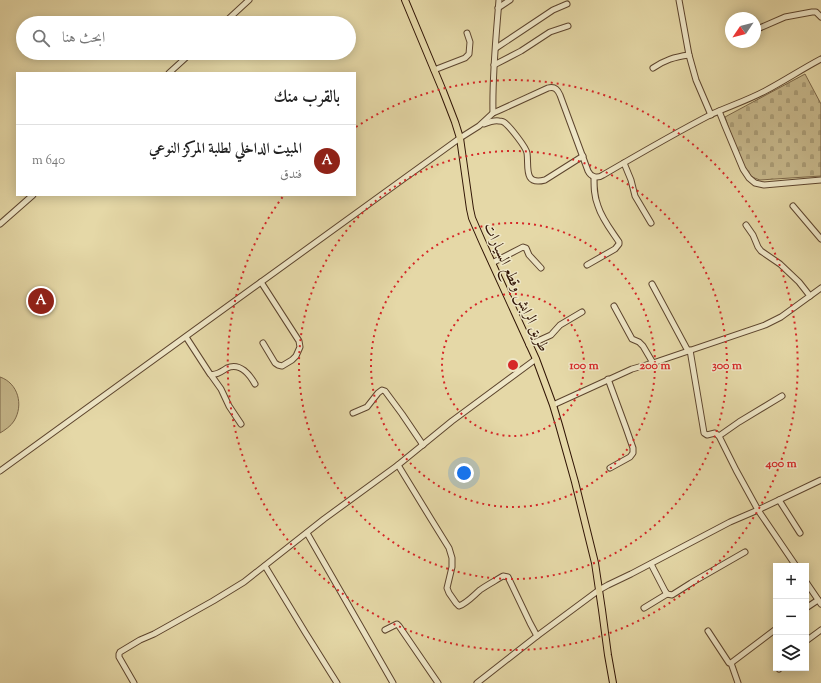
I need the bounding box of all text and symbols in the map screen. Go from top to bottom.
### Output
north arrow [725,12,761,48]
search box [16,16,356,60]
icon: search [30,27,52,49]
text: ابحث هنا [62,28,105,49]
text: بالقرب منك [274,86,340,110]
text: المبيت الداخلي لطلبة المركز النوعي [149,139,302,160]
text: 640 m [32,152,65,170]
text: A [322,152,332,170]
text: فندق [280,166,302,184]
street label: طريق الرابش وقطع السيارات [476,220,554,356]
pin: A [28,286,54,316]
text: 100 m [568,357,599,375]
text: 200 m [640,357,670,375]
text: 300 m [712,357,742,375]
centre of rings [506,358,520,372]
text: 400 m [764,455,797,473]
your location [454,463,474,483]
map controls [773,563,809,671]
button: + [773,563,809,599]
button: − [773,599,809,635]
button: layers [773,635,809,671]

